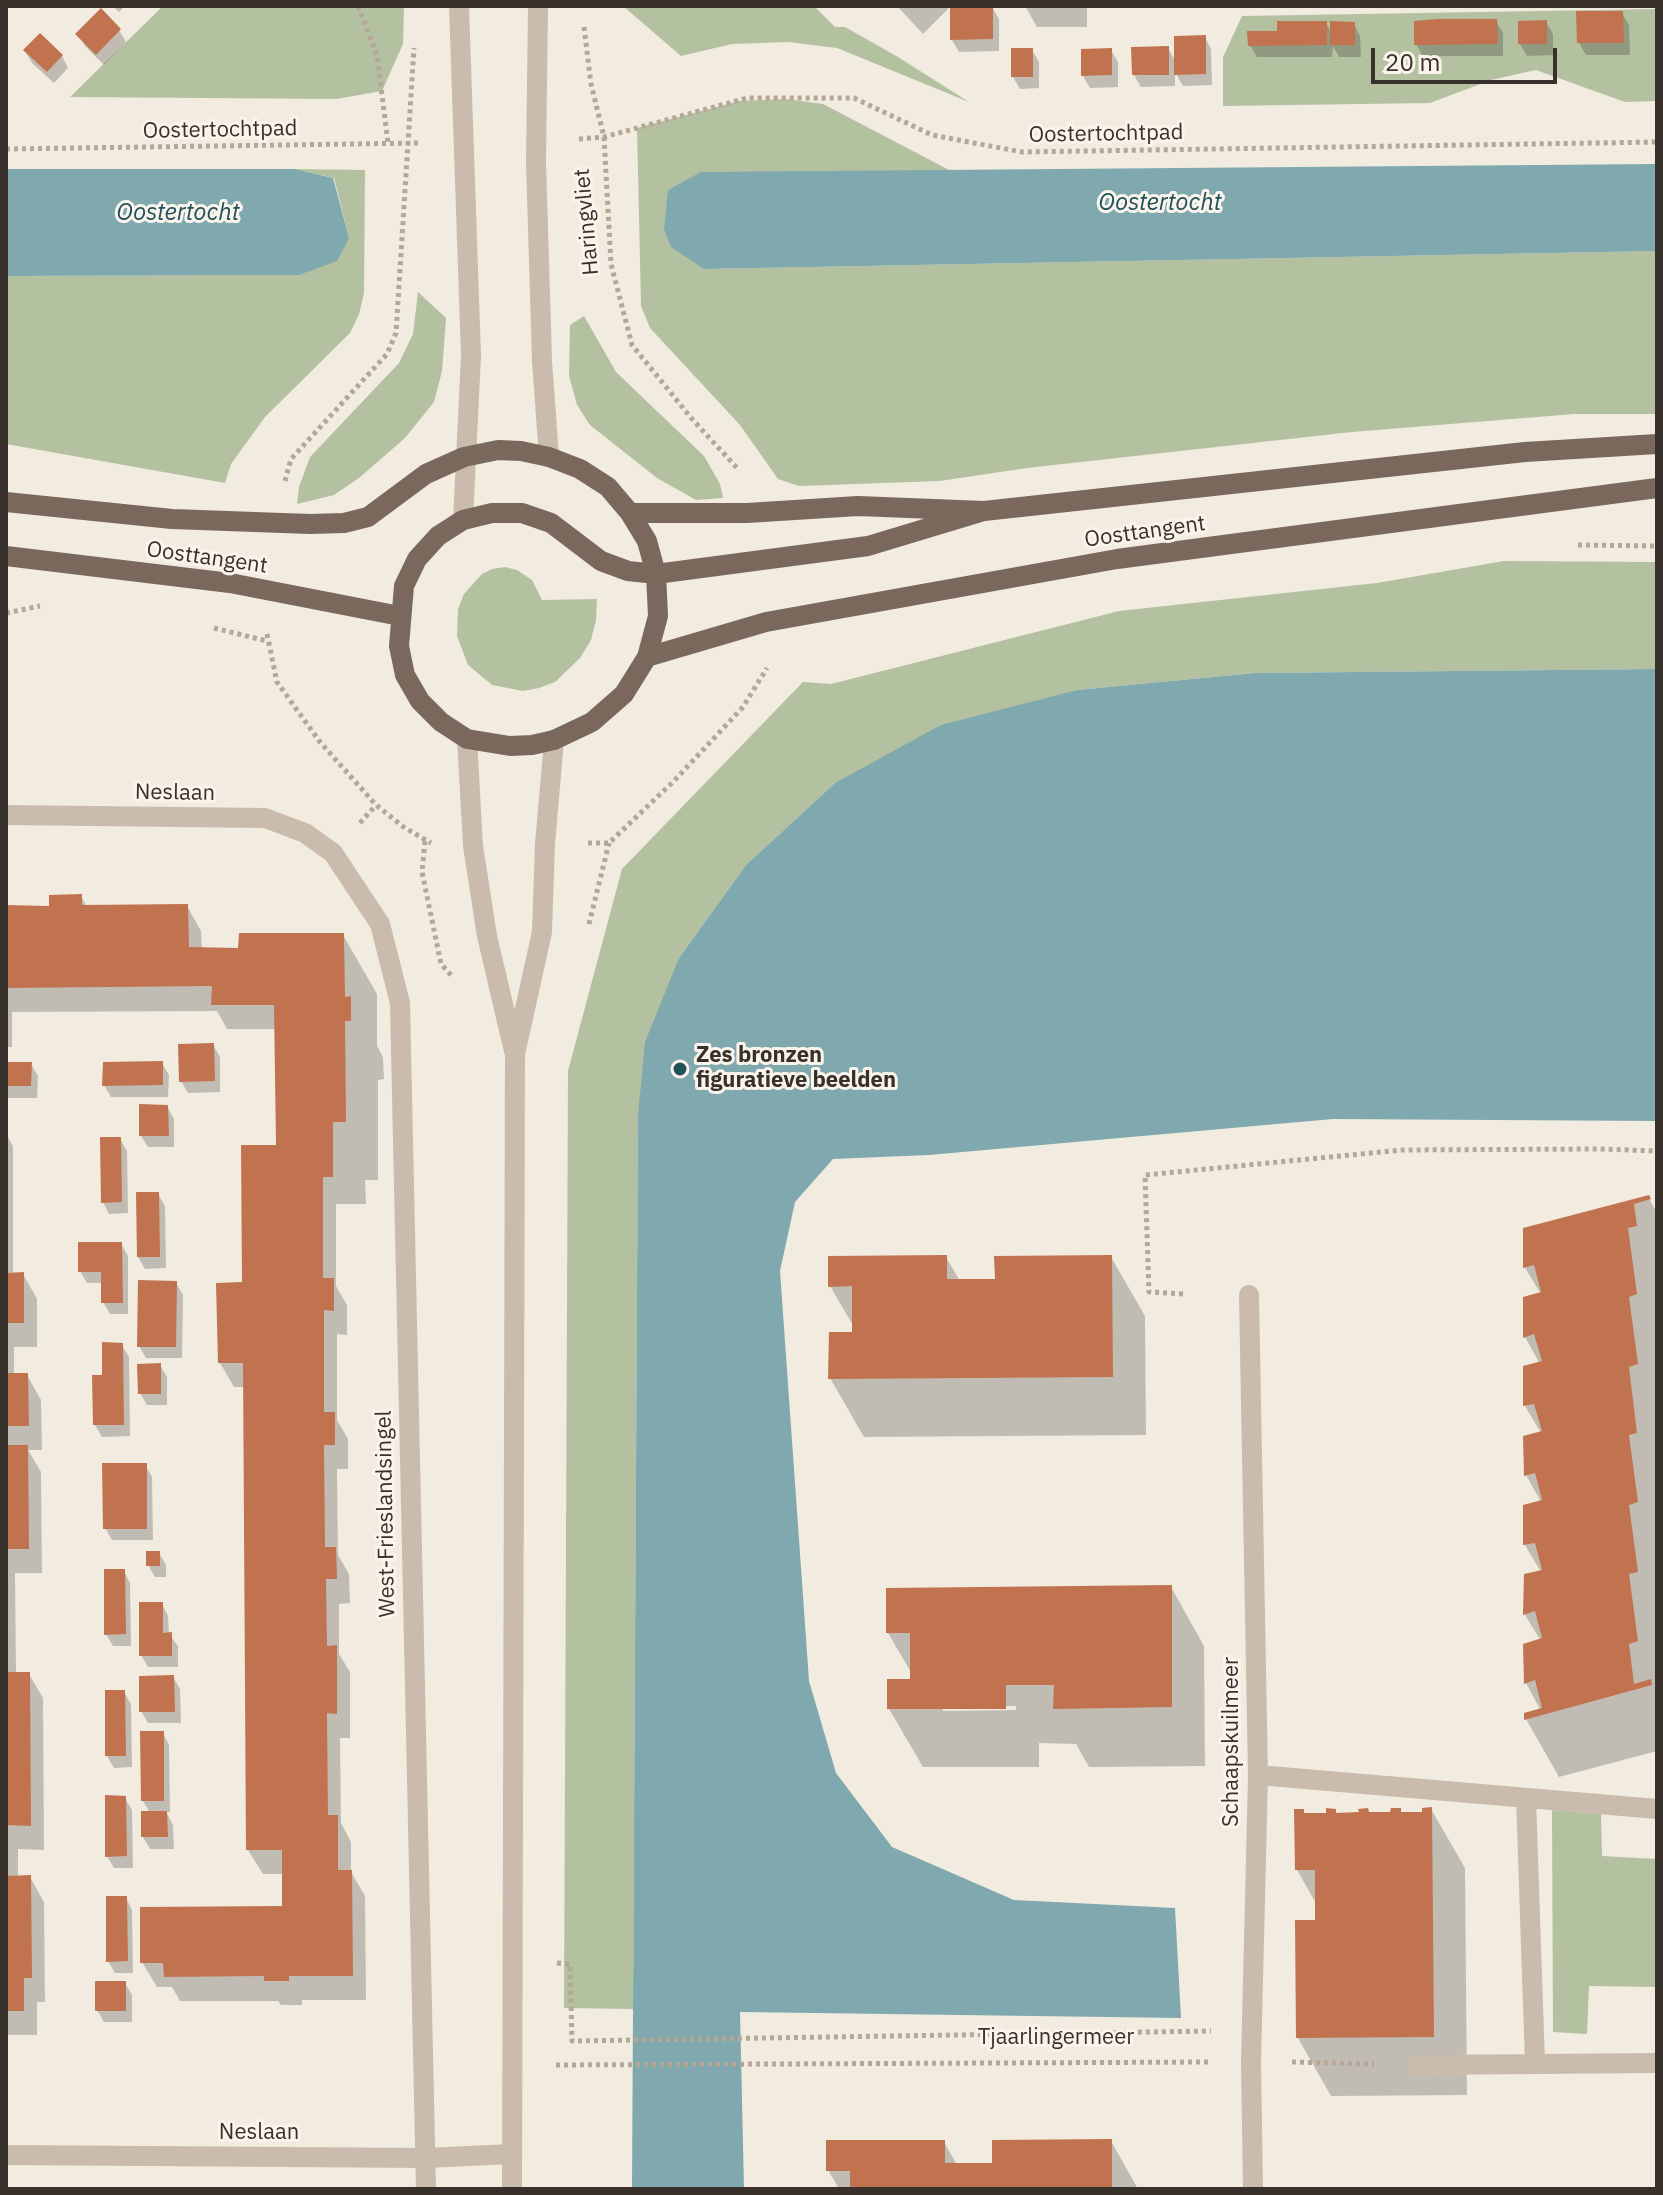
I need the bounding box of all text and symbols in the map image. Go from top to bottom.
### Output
scale bar [1375,32,1561,82]
text: 20 m [1385,46,1440,78]
street label: Oostertochtpad [142,115,298,145]
street label: Oostertochtpad [1028,119,1184,149]
street label: Haringvliet [569,168,605,276]
water label: Oostertocht [1099,189,1221,217]
water label: Oostertocht [117,199,239,227]
street label: Oosttangent [1083,510,1207,554]
street label: Oosttangent [145,536,269,580]
street label: Neslaan [135,779,215,807]
place label: Zes bronzen figuratieve beelden [696,1043,896,1094]
marker: Zes bronzen figuratieve beelden [671,1060,689,1078]
street label: West-Frieslandsingel [371,1410,401,1618]
street label: Schaapskuilmeer [1219,1657,1245,1827]
street label: Tjaarlingermeer [978,2025,1134,2051]
street label: Neslaan [219,2120,299,2146]

